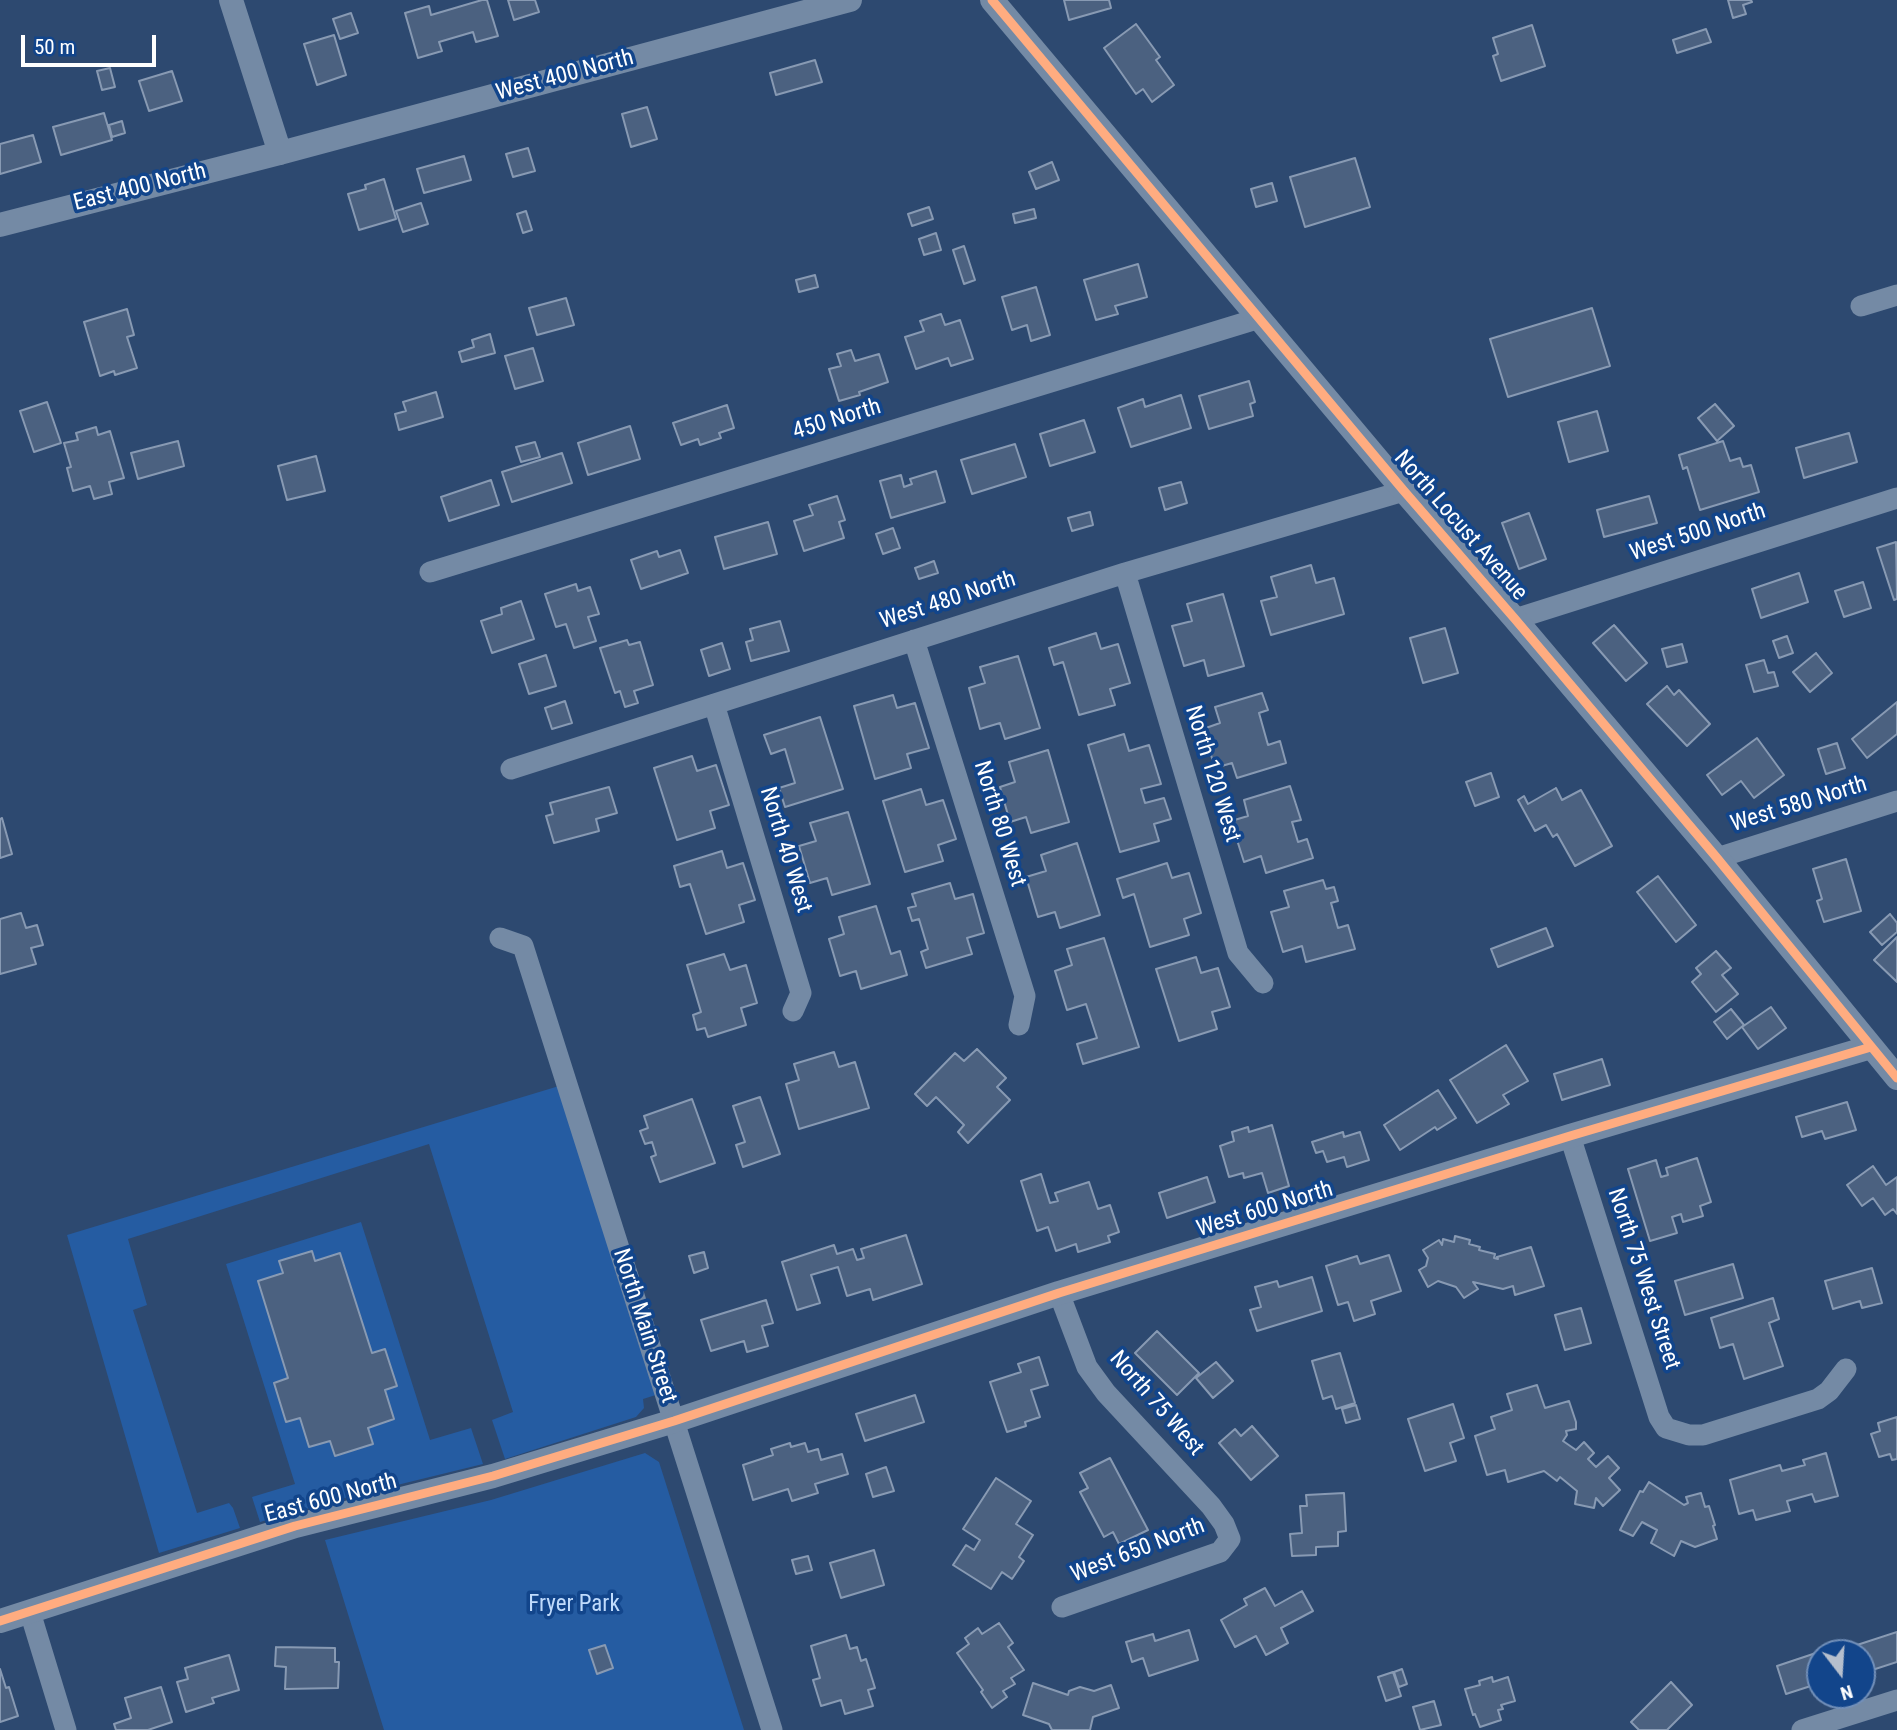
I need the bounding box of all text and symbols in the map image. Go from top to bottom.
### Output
scale bar [24,21,159,65]
text: 50 m [34,35,75,59]
street label: West 400 North [493,44,637,108]
street label: East 400 North [71,158,209,218]
street label: 450 North [790,394,884,446]
street label: North Locust Avenue [1387,445,1533,607]
street label: West 500 North [1627,498,1769,568]
street label: West 480 North [877,566,1019,636]
street label: North 120 West [1178,702,1246,846]
street label: North 80 West [967,758,1031,890]
street label: West 580 North [1727,771,1871,839]
street label: North 40 West [753,784,817,916]
street label: West 600 North [1193,1176,1337,1244]
street label: North 75 West Street [1601,1185,1685,1373]
street label: North Main Street [606,1245,682,1407]
street label: North 75 West [1103,1346,1209,1462]
street label: East 600 North [262,1468,400,1530]
street label: West 650 North [1067,1513,1209,1589]
park label: Fryer Park [528,1591,620,1619]
north arrow [1806,1639,1876,1709]
text: N [1838,1680,1856,1705]

